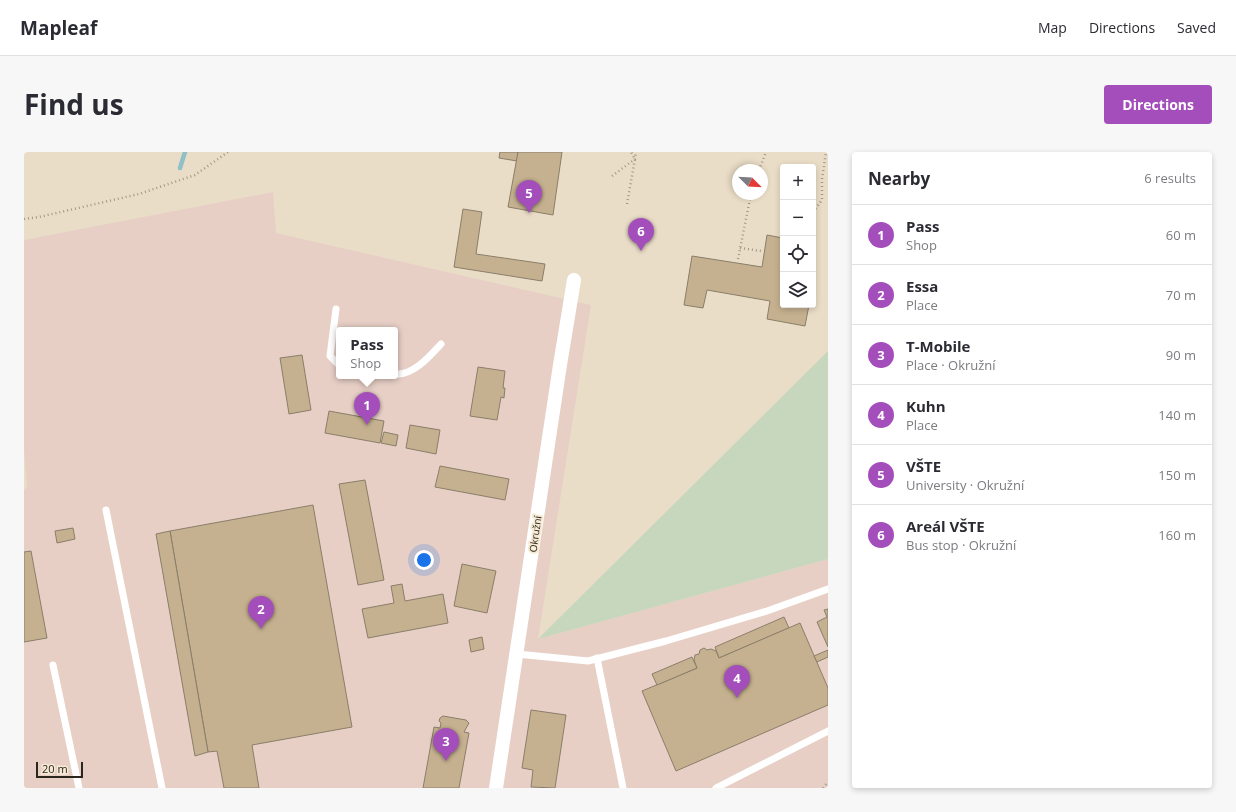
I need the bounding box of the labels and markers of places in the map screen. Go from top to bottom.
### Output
pin: 5 [516,180,542,213]
pin: 6 [628,218,654,251]
pin: 1 [354,392,380,425]
pin: 2 [248,596,274,629]
pin: 4 [724,665,750,698]
pin: 3 [433,728,459,761]

